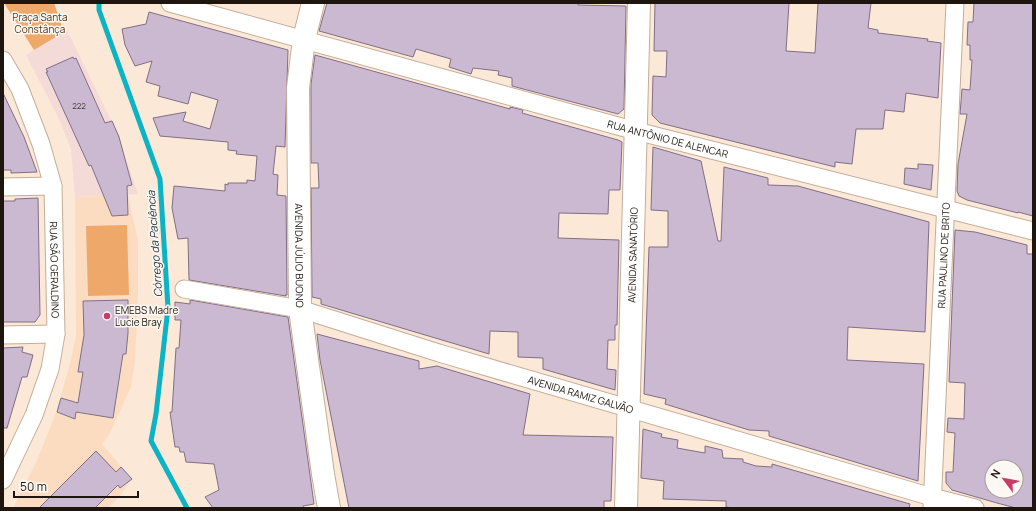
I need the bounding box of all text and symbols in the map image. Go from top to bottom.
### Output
park label: Praça Santa Constânça [12,10,68,36]
house number: 222 [72,100,86,111]
street label: RUA ANTÔNIO DE ALENCAR [606,116,730,161]
water label: Córrego da Paciência [143,189,165,298]
street label: RUA PAULINO DE BRITO [934,202,953,309]
street label: AVENIDA JÚLIO BUONO [292,203,307,308]
street label: AVENIDA SANATÓRIO [624,207,641,303]
street label: RUA SÃO GERALDINO [47,221,63,318]
place label: EMEBS Madre Lucie Bray [115,303,178,329]
marker: EMEBS Madre Lucie Bray [102,311,112,321]
street label: AVENIDA RAMIZ GALVÃO [526,372,635,416]
north arrow [984,459,1024,499]
text: N [987,466,1004,481]
scale bar [14,473,138,499]
text: 50 m [20,478,47,495]

